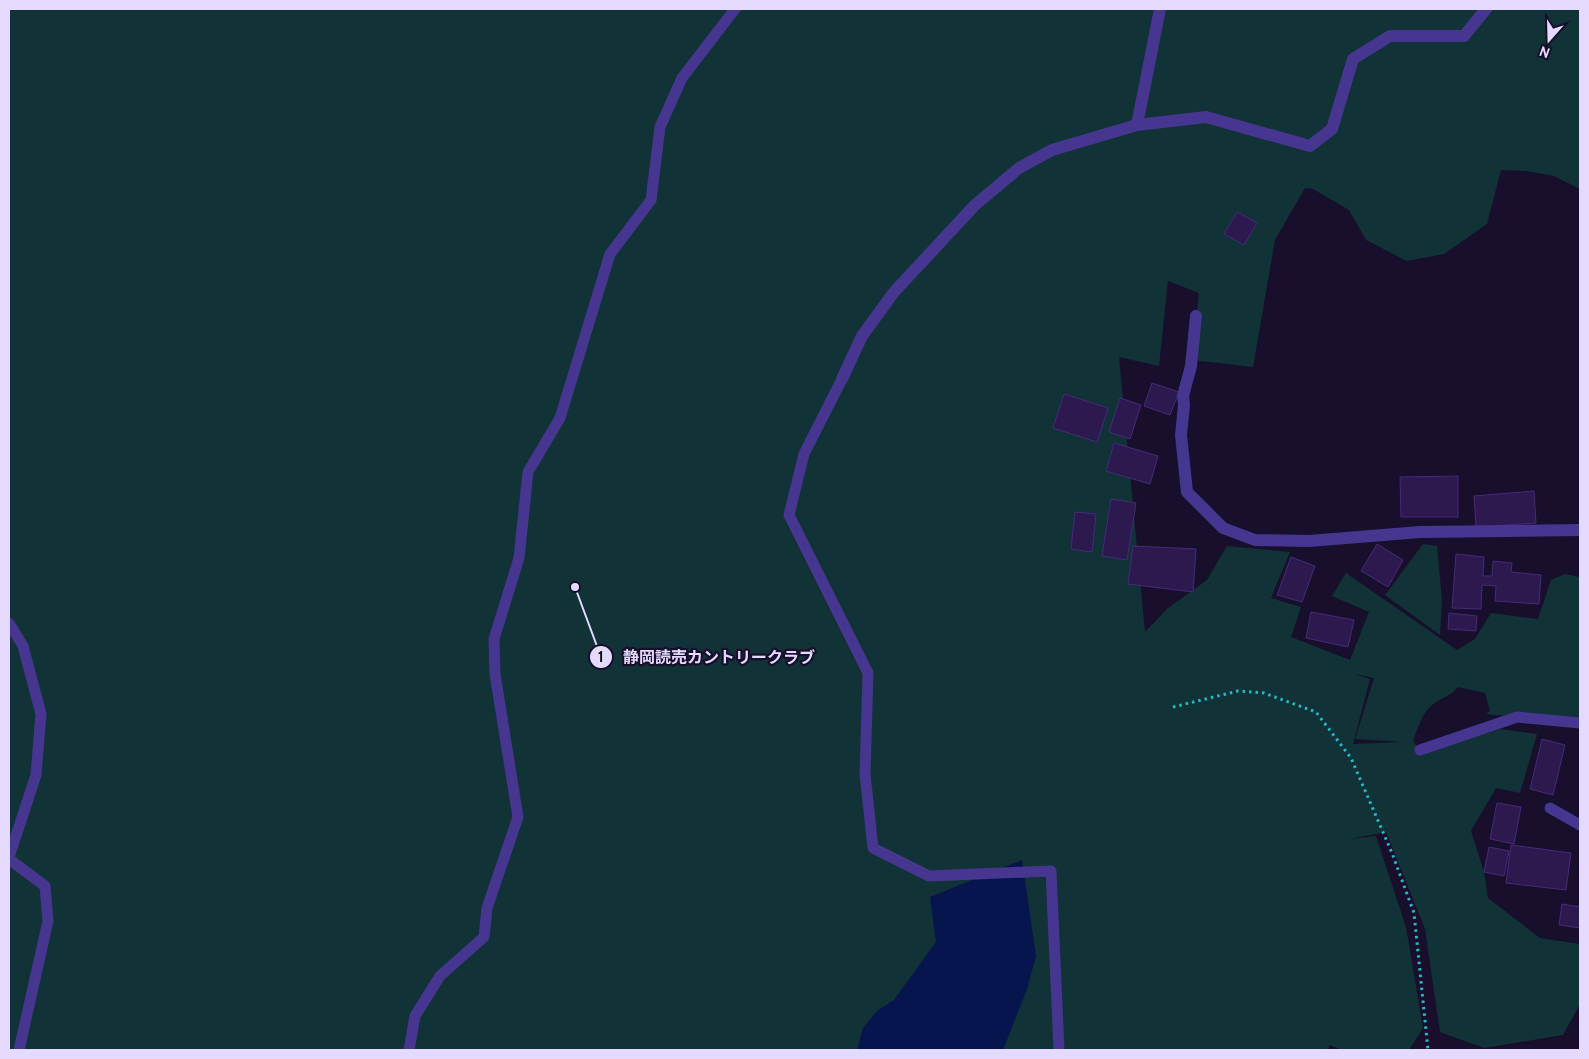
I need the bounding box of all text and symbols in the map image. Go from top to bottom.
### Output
north arrow [1524,15,1574,65]
text: N [1537,41,1553,61]
callout: 静岡読売カントリークラブ [588,641,825,672]
text: 1 [598,649,604,668]
text: 静岡読売カントリークラブ [623,649,815,669]

